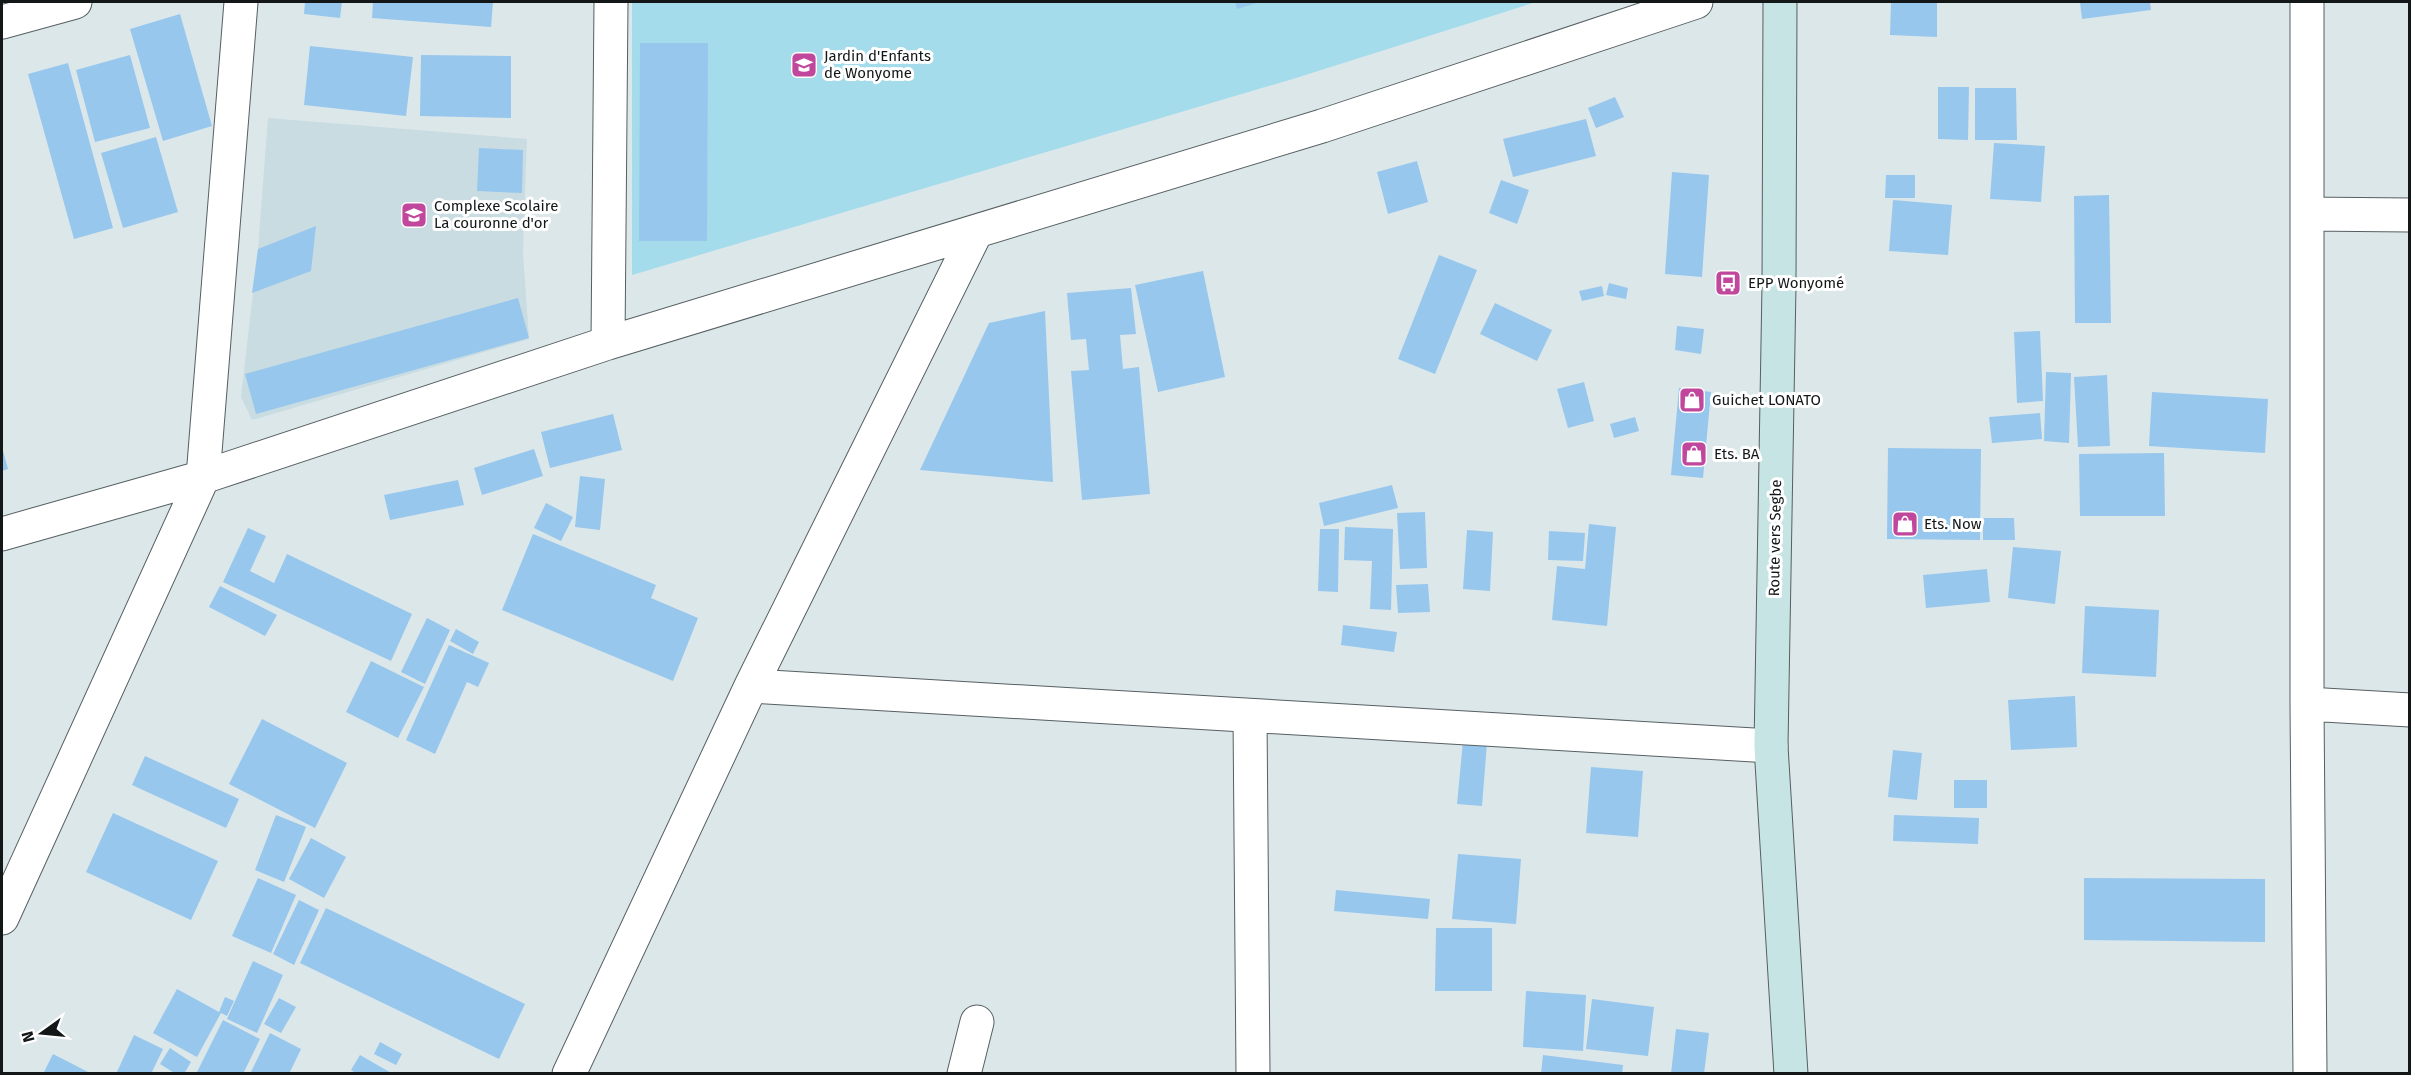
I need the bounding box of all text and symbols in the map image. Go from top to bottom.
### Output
place label: Jardin d'Enfants de Wonyome [824,47,931,82]
school or university icon: Jardin d'Enfants de Wonyome [789,50,819,80]
place label: Complexe Scolaire La couronne d'or [434,197,558,232]
school or university icon: Complexe Scolaire La couronne d'or [399,200,429,230]
bus stop icon: EPP Wonyomé [1713,268,1743,298]
place label: EPP Wonyomé [1748,274,1844,292]
shop icon: Guichet LONATO [1677,385,1707,415]
place label: Guichet LONATO [1712,391,1821,409]
shop icon: Ets. BA [1679,439,1709,469]
place label: Ets. BA [1714,445,1760,463]
street label: Route vers Segbe [1765,479,1785,597]
shop icon: Ets. Now [1890,509,1920,539]
place label: Ets. Now [1924,515,1982,533]
north arrow [12,1003,72,1063]
text: N [17,1029,39,1044]

